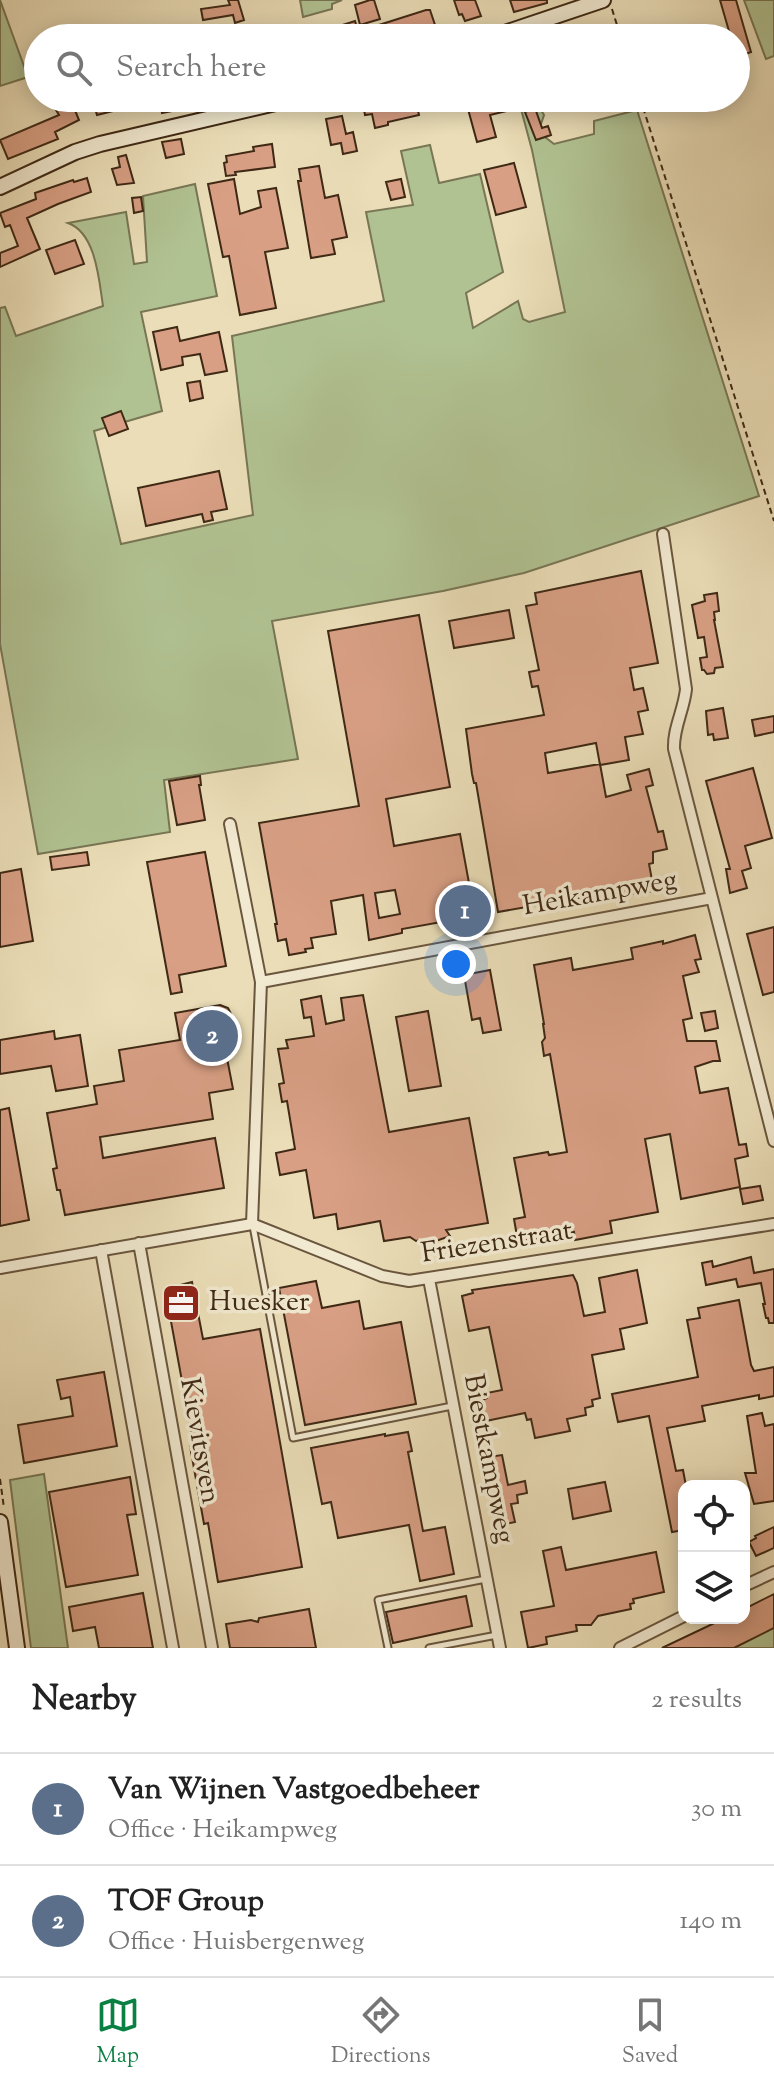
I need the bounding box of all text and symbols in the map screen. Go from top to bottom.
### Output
search box [24,24,750,112]
icon: search [52,46,96,90]
text: Search here [116,47,266,90]
street label: Heikampweg [520,861,680,927]
pin: 1 [439,881,491,941]
your location [436,944,476,984]
pin: 2 [186,1006,238,1066]
street label: Friezenstraat [418,1211,576,1275]
office icon: Huesker [160,1282,202,1324]
place label: Huesker [209,1283,310,1323]
street label: Biestkampweg [452,1371,524,1547]
street label: Kievitsven [168,1375,230,1507]
map controls [678,1480,750,1624]
button: locate [678,1480,750,1552]
button: layers [678,1552,750,1624]
text: Nearby [32,1676,137,1725]
text: 2 results [651,1682,742,1719]
text: Van Wijnen Vastgoedbeheer [108,1769,479,1812]
text: 1 [54,1791,62,1828]
text: 30 m [691,1791,742,1828]
text: Office · Heikampweg [108,1812,337,1849]
text: TOF Group [108,1881,264,1924]
text: 2 [52,1903,64,1940]
text: 140 m [679,1903,742,1940]
text: Office · Huisbergenweg [108,1924,364,1961]
tab: Map [96,1993,140,2073]
tab: Directions [331,1993,430,2073]
tab: Saved [622,1993,678,2073]

